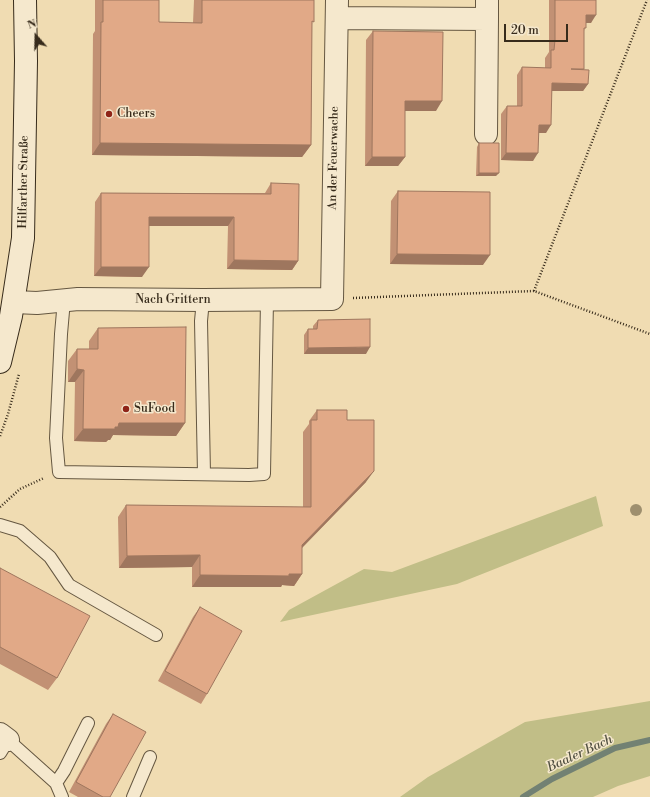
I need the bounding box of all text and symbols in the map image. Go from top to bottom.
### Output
north arrow [16,16,56,56]
scale bar [506,16,570,42]
text: N [25,17,38,33]
text: 20 m [511,23,539,38]
street label: An der Feuerwache [326,106,342,210]
place label: Cheers [117,107,155,121]
marker: Cheers [104,109,114,119]
street label: Hilfarther Straße [16,135,32,229]
street label: Nach Grittern [135,293,211,307]
place label: SuFood [134,402,175,416]
marker: SuFood [121,404,131,414]
water label: Baaler Bach [545,732,615,776]

